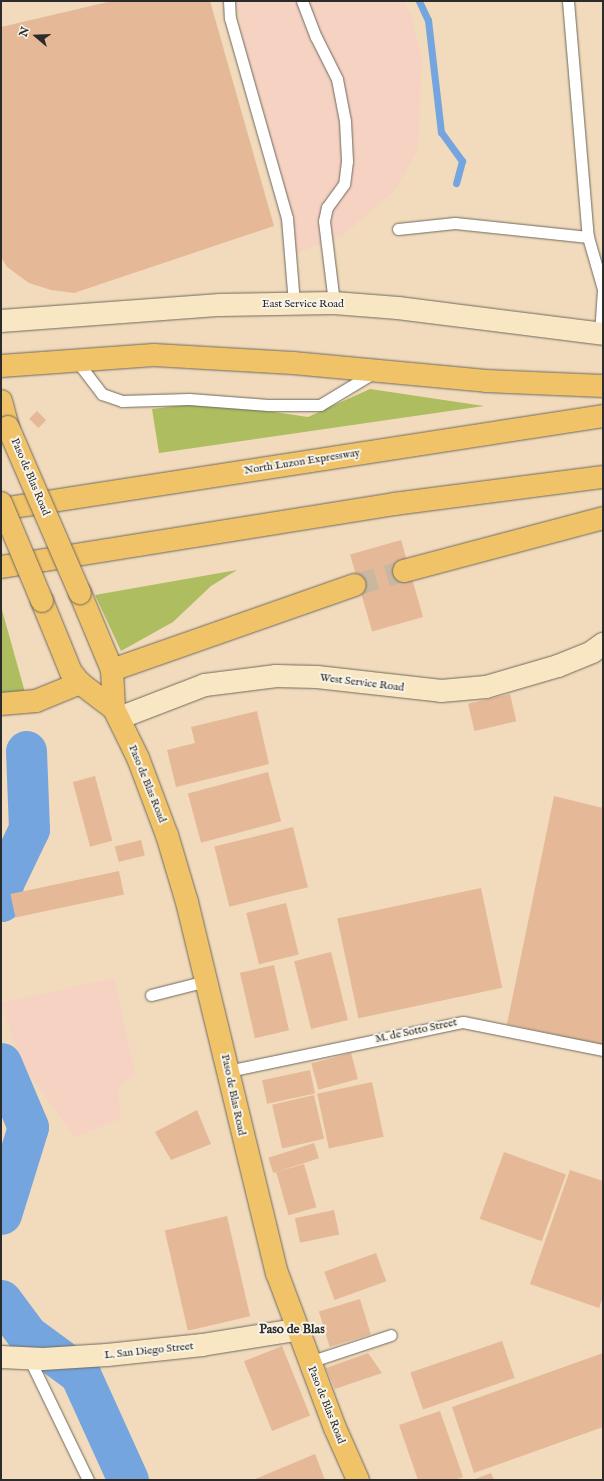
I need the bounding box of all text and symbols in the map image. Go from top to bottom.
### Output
north arrow [16,16,56,56]
text: N [16,25,33,39]
street label: East Service Road [262,297,344,311]
street label: Paso de Blas Road [8,436,52,518]
street label: North Luzon Expressway [243,446,361,478]
street label: West Service Road [319,671,405,695]
street label: Paso de Blas Road [125,743,169,825]
street label: M. de Sotto Street [374,1016,458,1046]
street label: Paso de Blas Road [218,1053,248,1137]
district label: Paso de Blas [259,1322,325,1338]
street label: L. San Diego Street [104,1340,194,1362]
street label: Paso de Blas Road [304,1364,348,1446]

